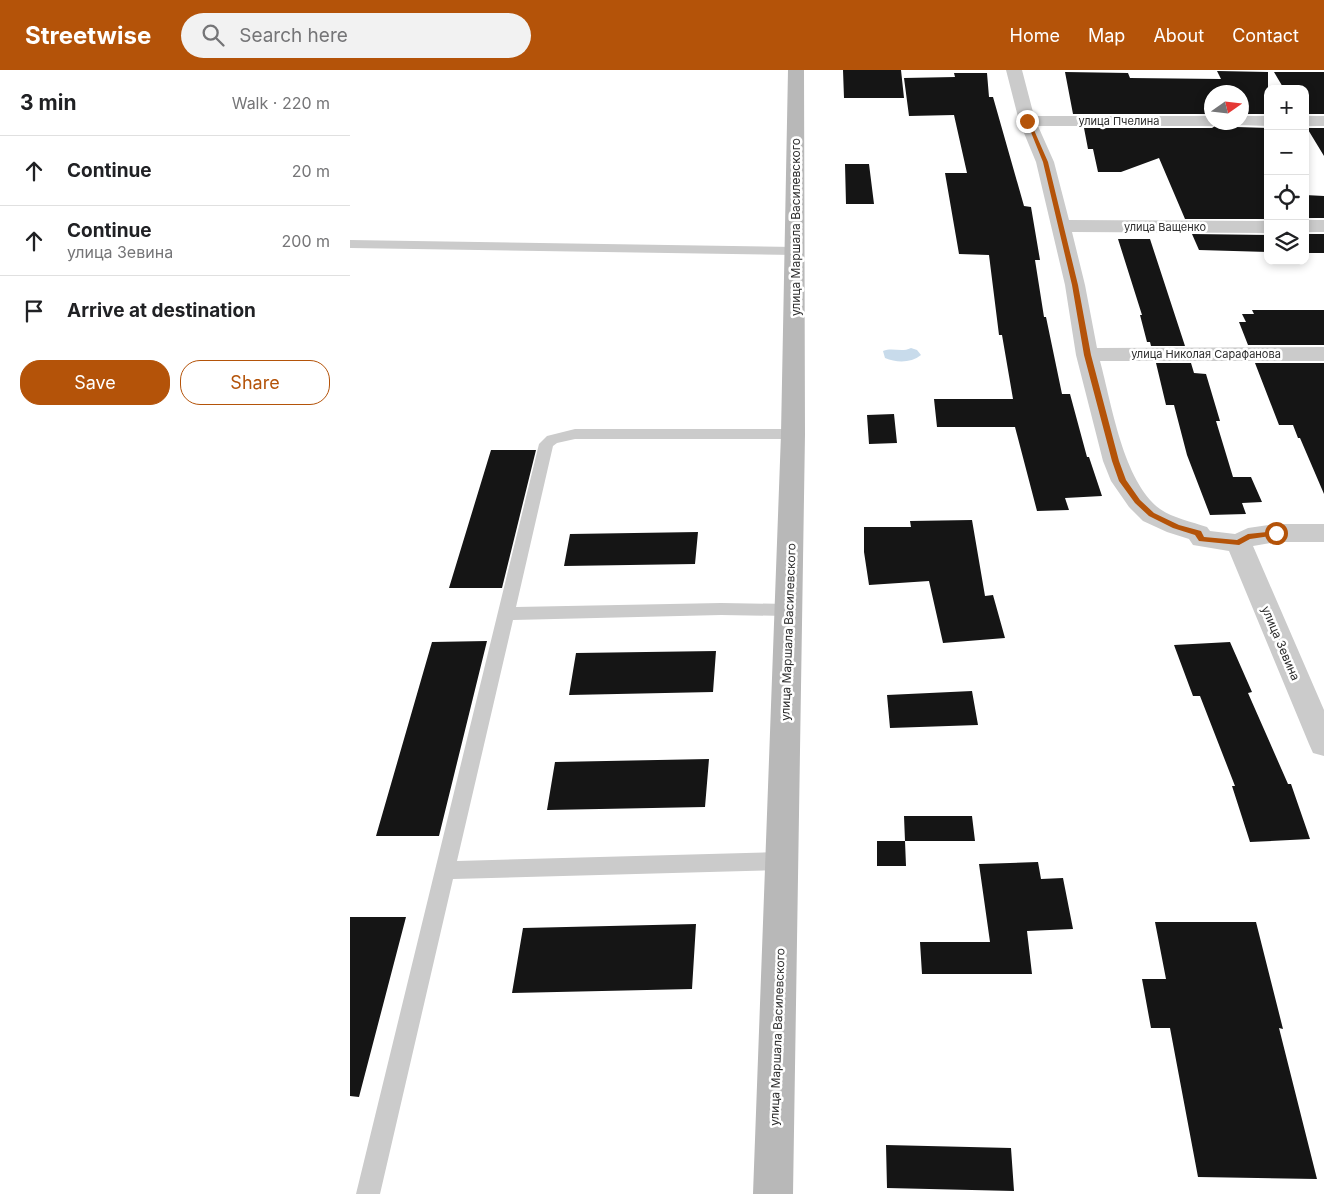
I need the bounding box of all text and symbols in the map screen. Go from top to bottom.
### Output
search box [181,13,531,58]
text: Streetwise [25,21,151,50]
icon: search [199,21,227,49]
text: Search here [239,24,348,47]
text: Home [1010,25,1060,46]
text: Map [1088,25,1125,46]
text: About [1153,25,1204,46]
text: Contact [1232,25,1299,46]
north arrow [1204,85,1249,130]
map controls [1264,85,1309,265]
button: + [1264,85,1309,130]
text: 3 min [20,90,76,115]
text: Walk · 220 m [232,93,330,113]
route end [1016,110,1039,133]
street label: улица Пчелина [1079,114,1159,128]
button: − [1264,130,1309,175]
street label: улица Маршала Василевского [788,138,803,316]
icon: ahead [20,157,48,185]
text: Continue [67,159,152,182]
text: 20 m [292,161,330,181]
button: locate [1264,175,1309,220]
text: Continue [67,219,152,242]
street label: улица Ващенко [1124,220,1206,234]
button: layers [1264,220,1309,265]
icon: ahead [20,227,48,255]
text: 200 m [282,231,330,251]
text: улица Зевина [67,242,173,262]
icon: arrive [20,297,48,325]
text: Arrive at destination [67,299,256,322]
street label: улица Николая Сарафанова [1131,347,1281,361]
button: Save [20,360,170,405]
button: Share [180,360,330,405]
route start [1265,522,1288,545]
street label: улица Маршала Василевского [777,543,799,721]
street label: улица Зевина [1259,603,1303,683]
street label: улица Маршала Василевского [766,948,788,1126]

